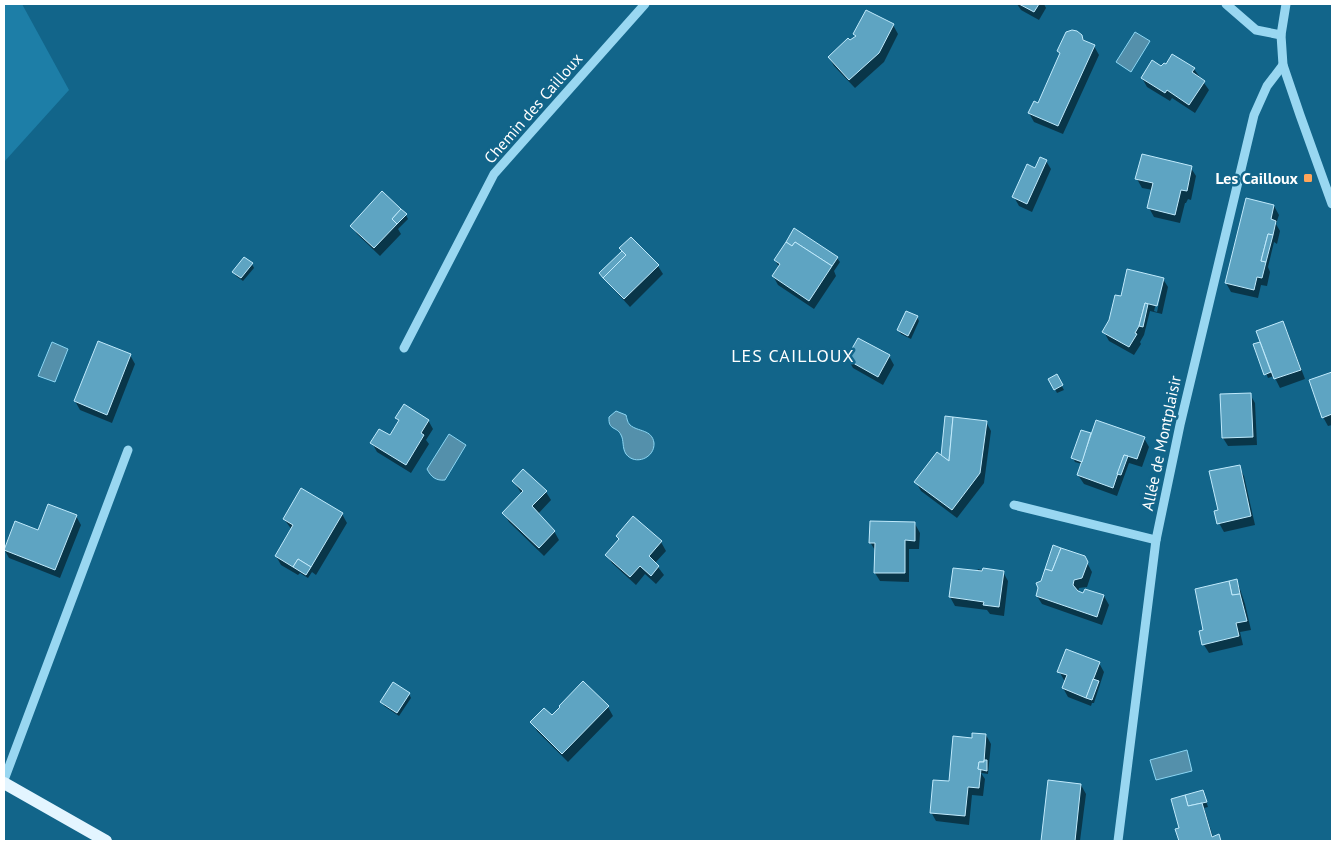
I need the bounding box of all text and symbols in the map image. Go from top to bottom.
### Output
street label: Chemin des Cailloux [480,49,586,167]
place label: Les Cailloux [1216,168,1299,188]
marker: Les Cailloux [1302,172,1314,184]
district label: LES CAILLOUX [731,344,855,367]
street label: Allée de Montplaisir [1137,373,1185,512]

